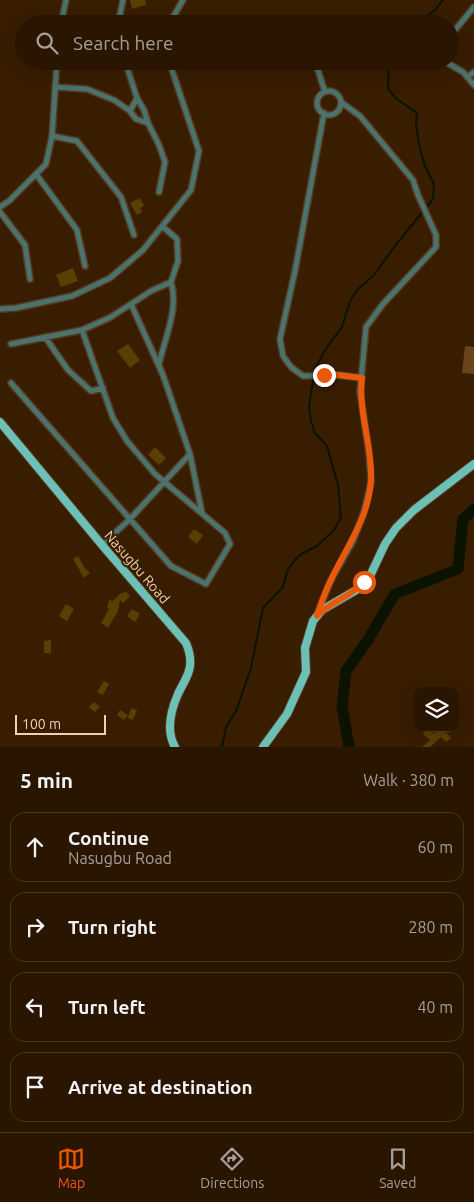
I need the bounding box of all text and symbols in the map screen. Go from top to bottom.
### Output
search box [15,15,459,70]
icon: search [33,29,61,57]
text: Search here [73,32,173,54]
route end [313,364,336,387]
street label: Nasugbu Road [101,527,173,607]
route start [353,571,376,594]
map controls [414,687,459,732]
button: layers [414,687,459,732]
scale bar [15,712,106,735]
text: 100 m [22,716,61,732]
text: 5 min [20,768,73,792]
text: Walk · 380 m [363,771,454,789]
text: Continue [68,827,149,849]
icon: ahead [21,833,49,861]
text: 60 m [417,838,453,856]
text: Nasugbu Road [68,849,172,867]
icon: right [21,913,49,941]
text: Turn right [68,916,156,938]
text: 280 m [408,918,453,936]
icon: left [21,993,49,1021]
text: Turn left [68,996,146,1018]
text: 40 m [417,998,453,1016]
icon: arrive [21,1073,49,1101]
text: Arrive at destination [68,1076,253,1098]
tab: Map [57,1145,85,1191]
tab: Directions [200,1145,264,1191]
tab: Saved [379,1145,417,1191]

